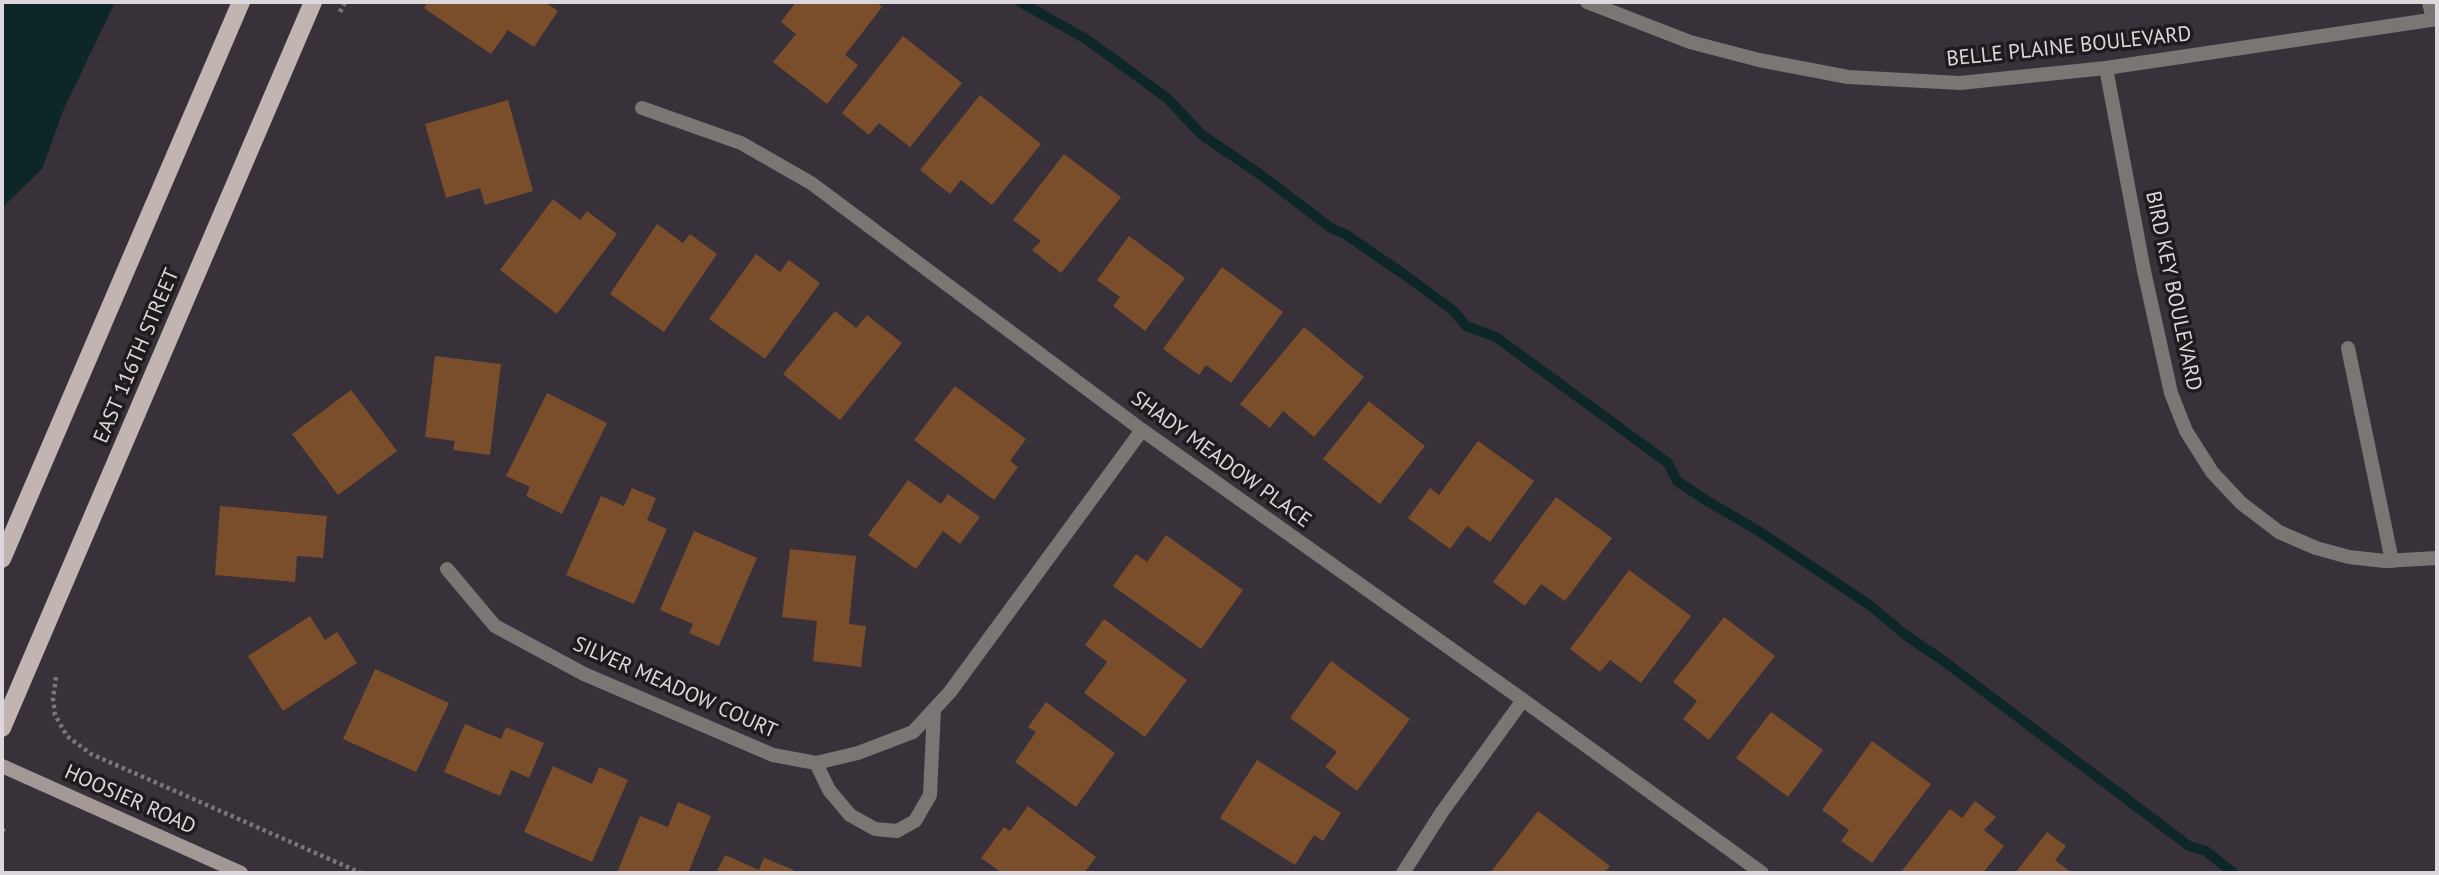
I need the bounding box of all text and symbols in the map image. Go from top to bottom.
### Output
street label: BELLE PLAINE BOULEVARD [1945,22,2193,72]
street label: BIRD KEY BOULEVARD [2140,189,2206,393]
street label: EAST 116TH STREET [89,265,185,447]
street label: SHADY MEADOW PLACE [1126,386,1316,534]
street label: SILVER MEADOW COURT [569,632,781,744]
street label: HOOSIER ROAD [61,760,199,840]

